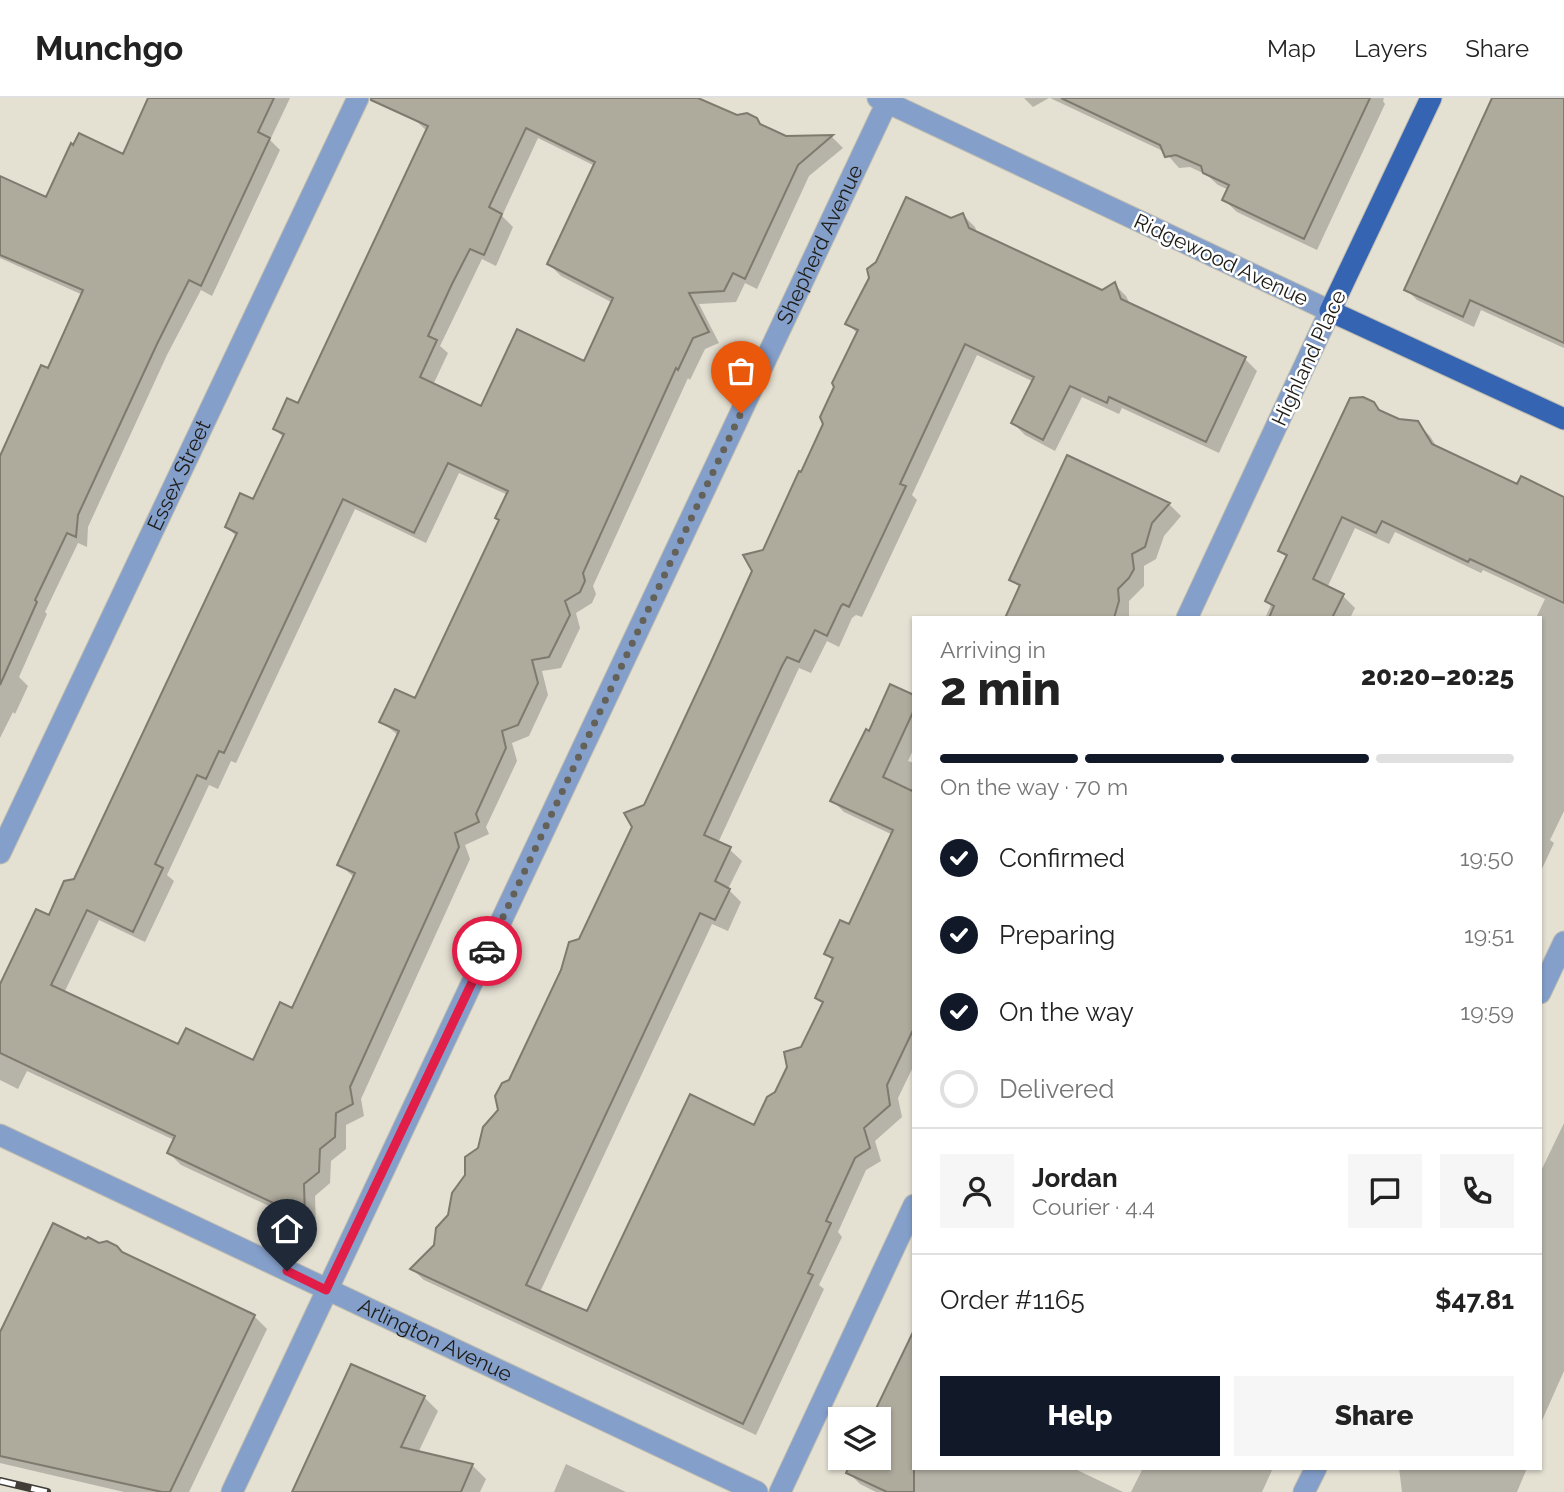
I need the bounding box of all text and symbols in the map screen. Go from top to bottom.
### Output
text: Munchgo [35,29,183,68]
text: Map [1267,34,1316,63]
text: Layers [1354,34,1427,63]
text: Share [1465,34,1529,63]
street label: Shepherd Avenue [771,161,868,328]
street label: Ridgewood Avenue [1130,208,1312,311]
street label: Highland Place [1266,286,1351,430]
pin [711,341,771,413]
icon: bag [722,352,760,390]
street label: Essex Street [142,416,215,534]
text: Arriving in [940,636,1046,663]
text: 20:20–20:25 [1361,661,1514,691]
text: 2 min [940,662,1061,716]
text: On the way · 70 m [940,773,1128,800]
icon: check [940,839,978,877]
text: Confirmed [999,843,1125,873]
text: 19:50 [1460,844,1514,871]
courier [452,916,522,986]
icon: check [940,916,978,954]
text: Preparing [999,920,1115,950]
text: 19:51 [1464,921,1514,948]
icon: car [468,932,506,970]
icon: check [940,993,978,1031]
text: On the way [999,997,1134,1027]
text: 19:59 [1460,998,1514,1025]
text: Delivered [999,1074,1114,1104]
button: person [940,1154,1014,1228]
button: chat [1348,1154,1422,1228]
button: phone [1440,1154,1514,1228]
text: Jordan [1032,1163,1118,1193]
text: Courier · 4.4 [1032,1193,1155,1220]
pin [257,1199,317,1271]
icon: home [268,1210,306,1248]
text: Order #1165 [940,1285,1085,1315]
text: $47.81 [1435,1285,1514,1315]
street label: Arlington Avenue [354,1293,516,1387]
button: Help [940,1376,1220,1456]
button: Share [1234,1376,1514,1456]
map controls [828,1407,891,1470]
button: layers [828,1407,891,1470]

